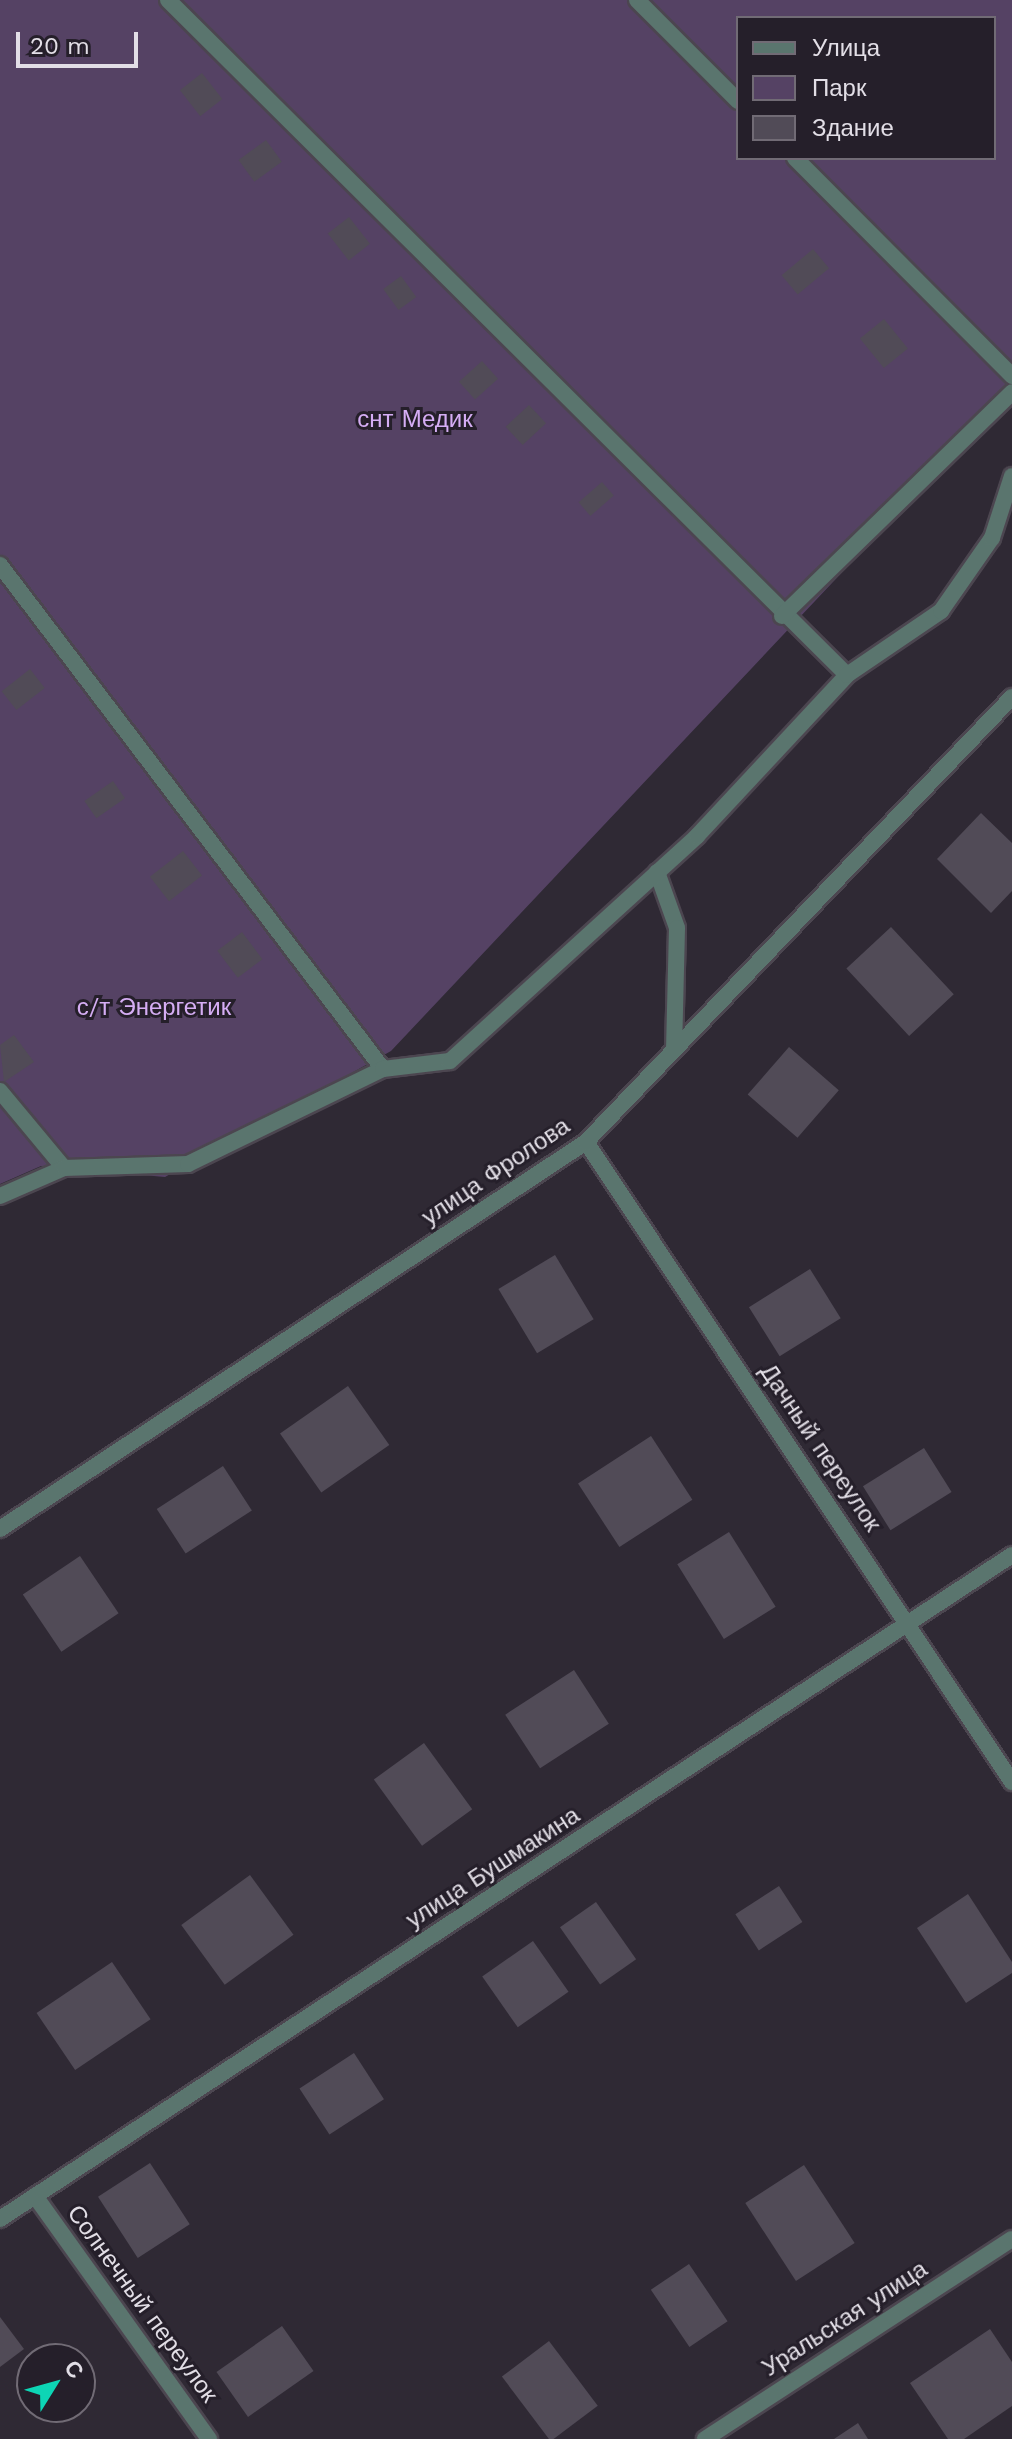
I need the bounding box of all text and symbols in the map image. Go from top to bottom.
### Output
scale bar [20,16,142,66]
legend [736,16,996,160]
text: 20 m [30,32,90,60]
text: Улица [812,34,880,62]
text: Парк [812,74,866,102]
text: Здание [812,114,894,142]
park label: снт Медик [357,406,473,434]
park label: с/т Энергетик [77,994,231,1022]
street label: улица Фролова [417,1112,575,1232]
street label: Дачный переулок [753,1359,887,1537]
street label: улица Бушмакина [401,1801,585,1935]
street label: Солнечный переулок [61,2200,223,2408]
street label: Уральская улица [757,2255,933,2383]
north arrow [16,2343,96,2423]

